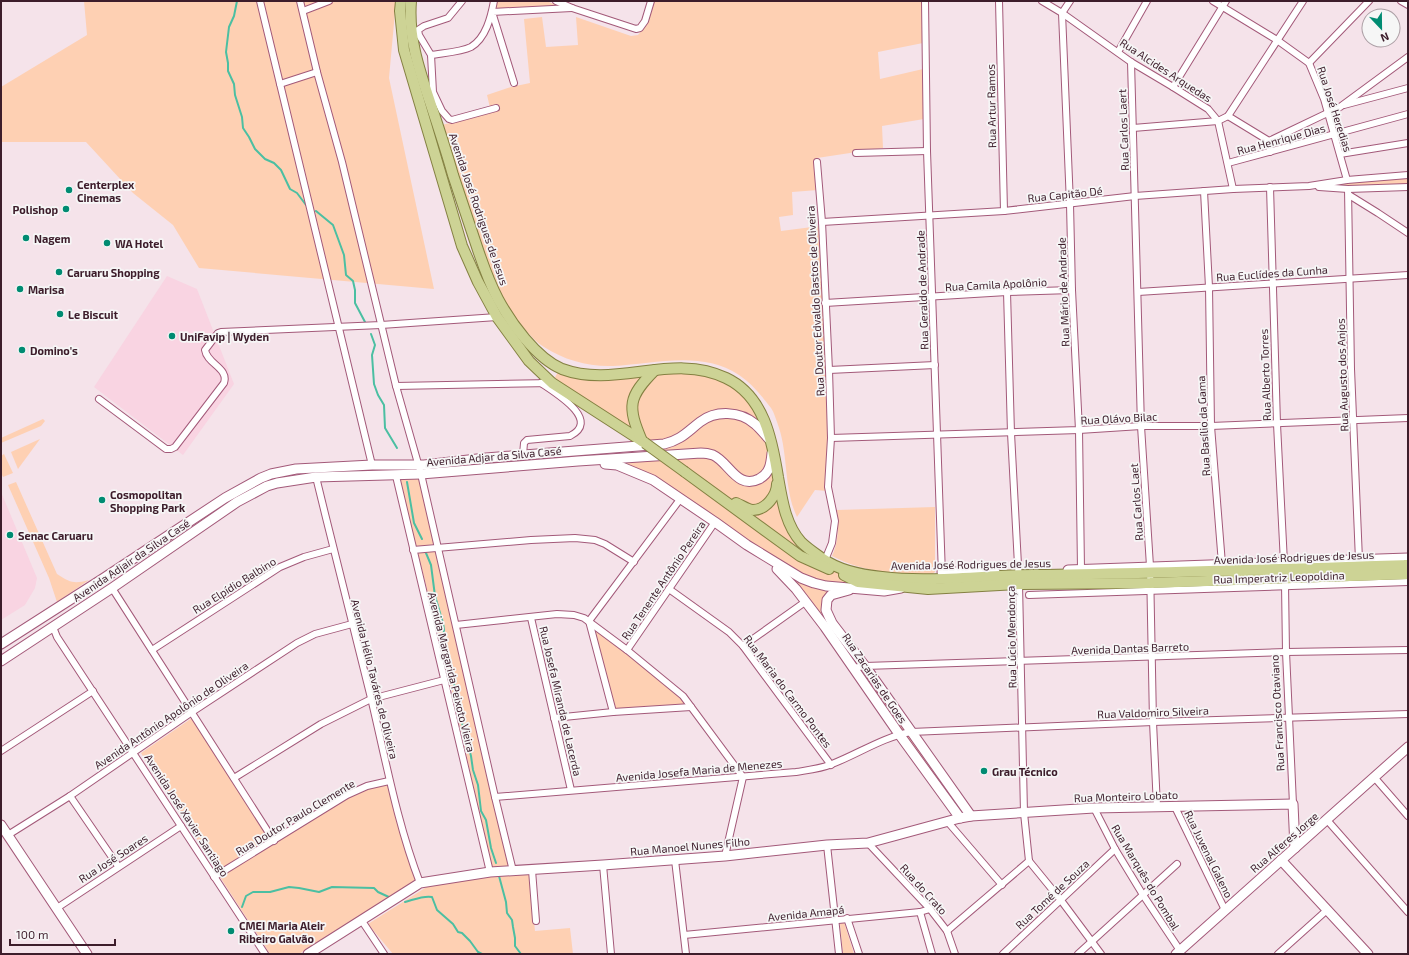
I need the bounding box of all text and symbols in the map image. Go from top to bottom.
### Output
north arrow [1361,8,1401,48]
text: N [1379,30,1391,45]
street label: Rua Alcides Arquedas [1118,35,1215,105]
street label: Rua Artur Ramos [984,64,998,148]
street label: Rua José Heredias [1315,64,1355,154]
street label: Rua Carlos Laert [1115,89,1131,171]
street label: Rua Henrique Dias [1235,121,1327,157]
street label: Avenida José Rodrigues de Jesus [447,131,511,287]
place label: Centerplex Cinemas [77,178,135,204]
street label: Rua Capitão Dé [1027,184,1103,204]
marker: Centerplex Cinemas [64,185,74,195]
place label: Polishop [13,203,58,216]
marker: Polishop [61,204,71,214]
street label: Rua Doutor Edvaldo Bastos de Oliveira [804,205,826,397]
street label: Rua Geraldo de Andrade [913,230,931,350]
place label: Nagem [34,232,71,245]
marker: Nagem [21,233,31,243]
place label: WA Hotel [115,237,164,250]
street label: Rua Mário de Andrade [1055,237,1071,347]
marker: WA Hotel [102,238,112,248]
street label: Rua Euclídes da Cunha [1216,263,1328,283]
place label: Caruaru Shopping [67,266,160,279]
marker: Caruaru Shopping [54,267,64,277]
street label: Rua Camila Apolônio [945,275,1047,293]
place label: Marisa [28,283,64,296]
marker: Marisa [15,284,25,294]
place label: Le Biscuit [68,308,119,321]
marker: Le Biscuit [55,309,65,319]
street label: Rua Augusto dos Anjos [1334,318,1351,432]
street label: Rua Alberto Torres [1257,328,1273,421]
place label: UniFavip | Wyden [180,330,269,344]
marker: UniFavip | Wyden [167,331,177,341]
place label: Domino's [30,344,78,357]
marker: Domino's [17,345,27,355]
street label: Rua Basílio da Gama [1194,375,1212,477]
street label: Rua Olávo Bilac [1080,409,1158,427]
street label: Avenida Adjar da Silva Casé [426,444,562,469]
street label: Rua Carlos Laet [1127,463,1145,541]
place label: Cosmopolitan Shopping Park [110,488,186,514]
marker: Cosmopolitan Shopping Park [97,495,107,505]
street label: Avenida Adjair da Silva Casé [70,516,192,605]
street label: Rua Tenente Antônio Pereira [618,518,708,642]
place label: Senac Caruaru [18,529,93,542]
marker: Senac Caruaru [5,530,15,540]
street label: Avenida José Rodrigues de Jesus [1214,548,1375,566]
street label: Rua Elpídio Balbino [190,554,278,616]
street label: Avenida José Rodrigues de Jesus [891,556,1052,572]
street label: Rua Imperatriz Leopoldina [1213,568,1345,586]
street label: Rua Lúcio Mendonça [1004,586,1019,688]
street label: Avenida Margarida Peixoto Vieira [426,591,478,753]
street label: Avenida Hélio Taváres de Oliveira [349,598,401,760]
street label: Rua Josefa Miranda de Lacerda [537,625,585,777]
street label: Rua Zacarias de Goes [840,631,910,726]
street label: Rua Maria do Carmo Pontes [741,632,835,750]
street label: Avenida Dantas Barreto [1071,639,1189,657]
street label: Rua Francisco Otaviano [1267,654,1287,772]
street label: Avenida Antônio Apolônio de Oliveira [92,658,250,772]
street label: Rua Valdomiro Silveira [1097,704,1209,720]
street label: Avenida José Xavier Santiago [142,751,232,879]
street label: Avenida Josefa Maria de Menezes [615,756,783,784]
place label: Grau Técnico [992,765,1058,778]
marker: Grau Técnico [979,766,989,776]
street label: Rua Doutor Paulo Clemente [233,776,357,858]
street label: Rua Monteiro Lobato [1074,788,1178,804]
street label: Rua Juvenal Galeno [1182,808,1236,900]
street label: Rua Alferes Jorge [1247,809,1321,875]
street label: Rua Marquês do Pombal [1109,822,1183,933]
street label: Rua José Soares [76,831,150,885]
street label: Rua Manoel Nunes Filho [630,834,750,858]
street label: Rua Tomé de Souza [1013,857,1091,931]
street label: Rua do Crato [898,861,950,917]
street label: Avenida Amapá [767,903,845,923]
place label: CMEI Maria Aleir Ribeiro Galvão [239,919,325,945]
scale bar [10,921,115,947]
marker: CMEI Maria Aleir Ribeiro Galvão [226,926,236,936]
text: 100 m [16,927,48,941]

